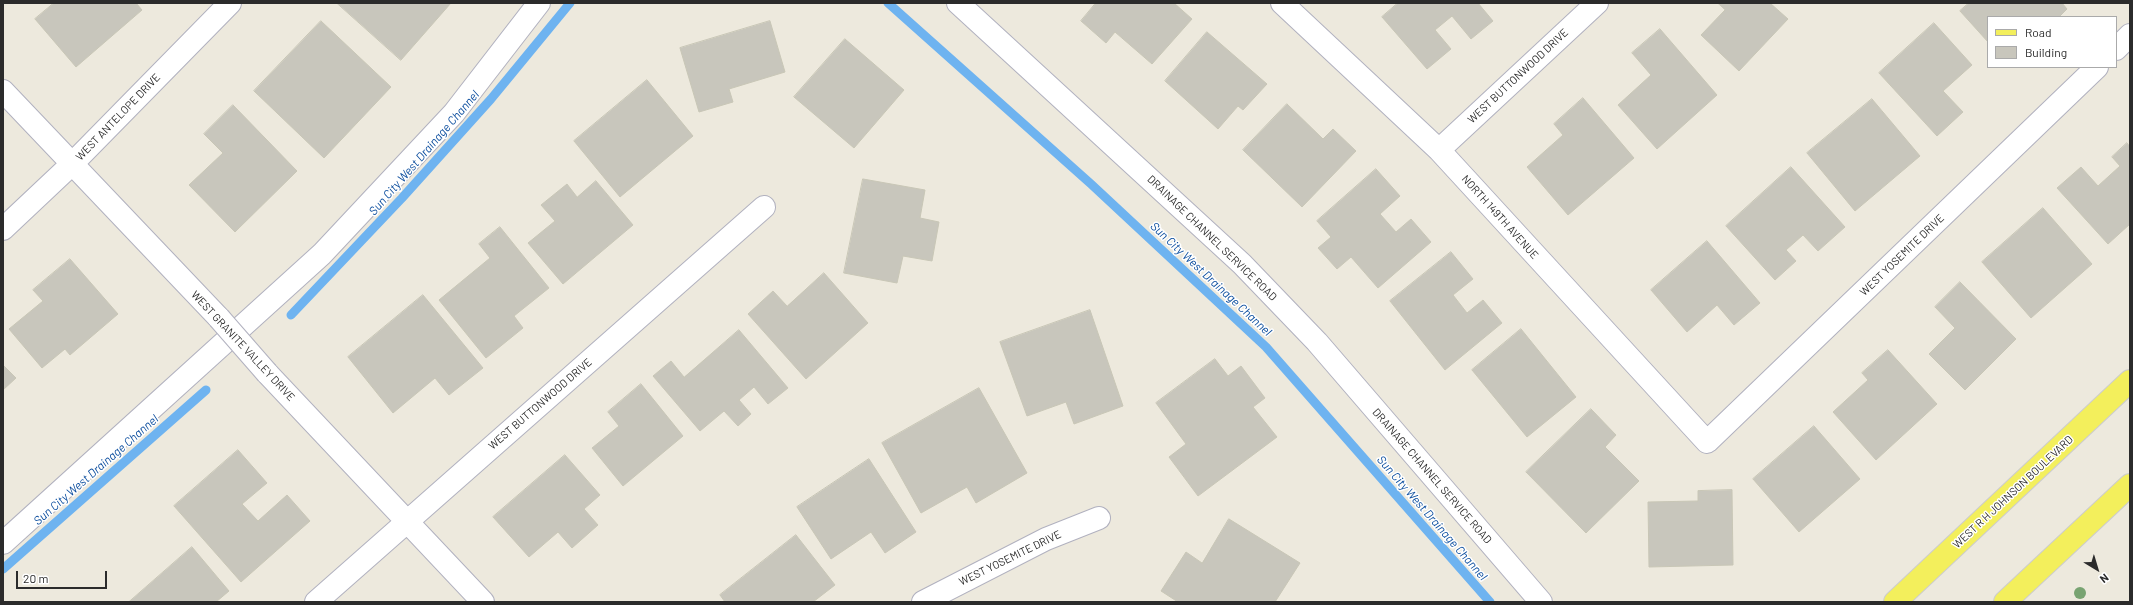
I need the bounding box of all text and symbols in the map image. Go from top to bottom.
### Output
legend [1987,16,2117,68]
text: Road [2025,25,2052,39]
street label: WEST BUTTONWOOD DRIVE [1465,26,1571,126]
text: Building [2025,45,2067,59]
street label: WEST ANTELOPE DRIVE [73,71,163,163]
water label: Sun City West Drainage Channel [366,88,482,218]
street label: DRAINAGE CHANNEL SERVICE ROAD [1144,172,1280,304]
street label: NORTH 149TH AVENUE [1459,172,1541,262]
street label: WEST YOSEMITE DRIVE [1857,211,1947,299]
water label: Sun City West Drainage Channel [1147,219,1275,339]
street label: WEST GRANITE VALLEY DRIVE [188,288,298,404]
street label: WEST BUTTONWOOD DRIVE [486,356,594,452]
street label: DRAINAGE CHANNEL SERVICE ROAD [1370,406,1494,546]
water label: Sun City West Drainage Channel [31,412,161,528]
street label: WEST R H JOHNSON BOULEVARD [1950,433,2076,551]
water label: Sun City West Drainage Channel [1374,453,1490,583]
street label: WEST YOSEMITE DRIVE [957,528,1063,588]
north arrow [2077,549,2117,589]
scale bar [18,563,109,589]
text: 20 m [23,571,49,585]
text: N [2098,571,2112,586]

